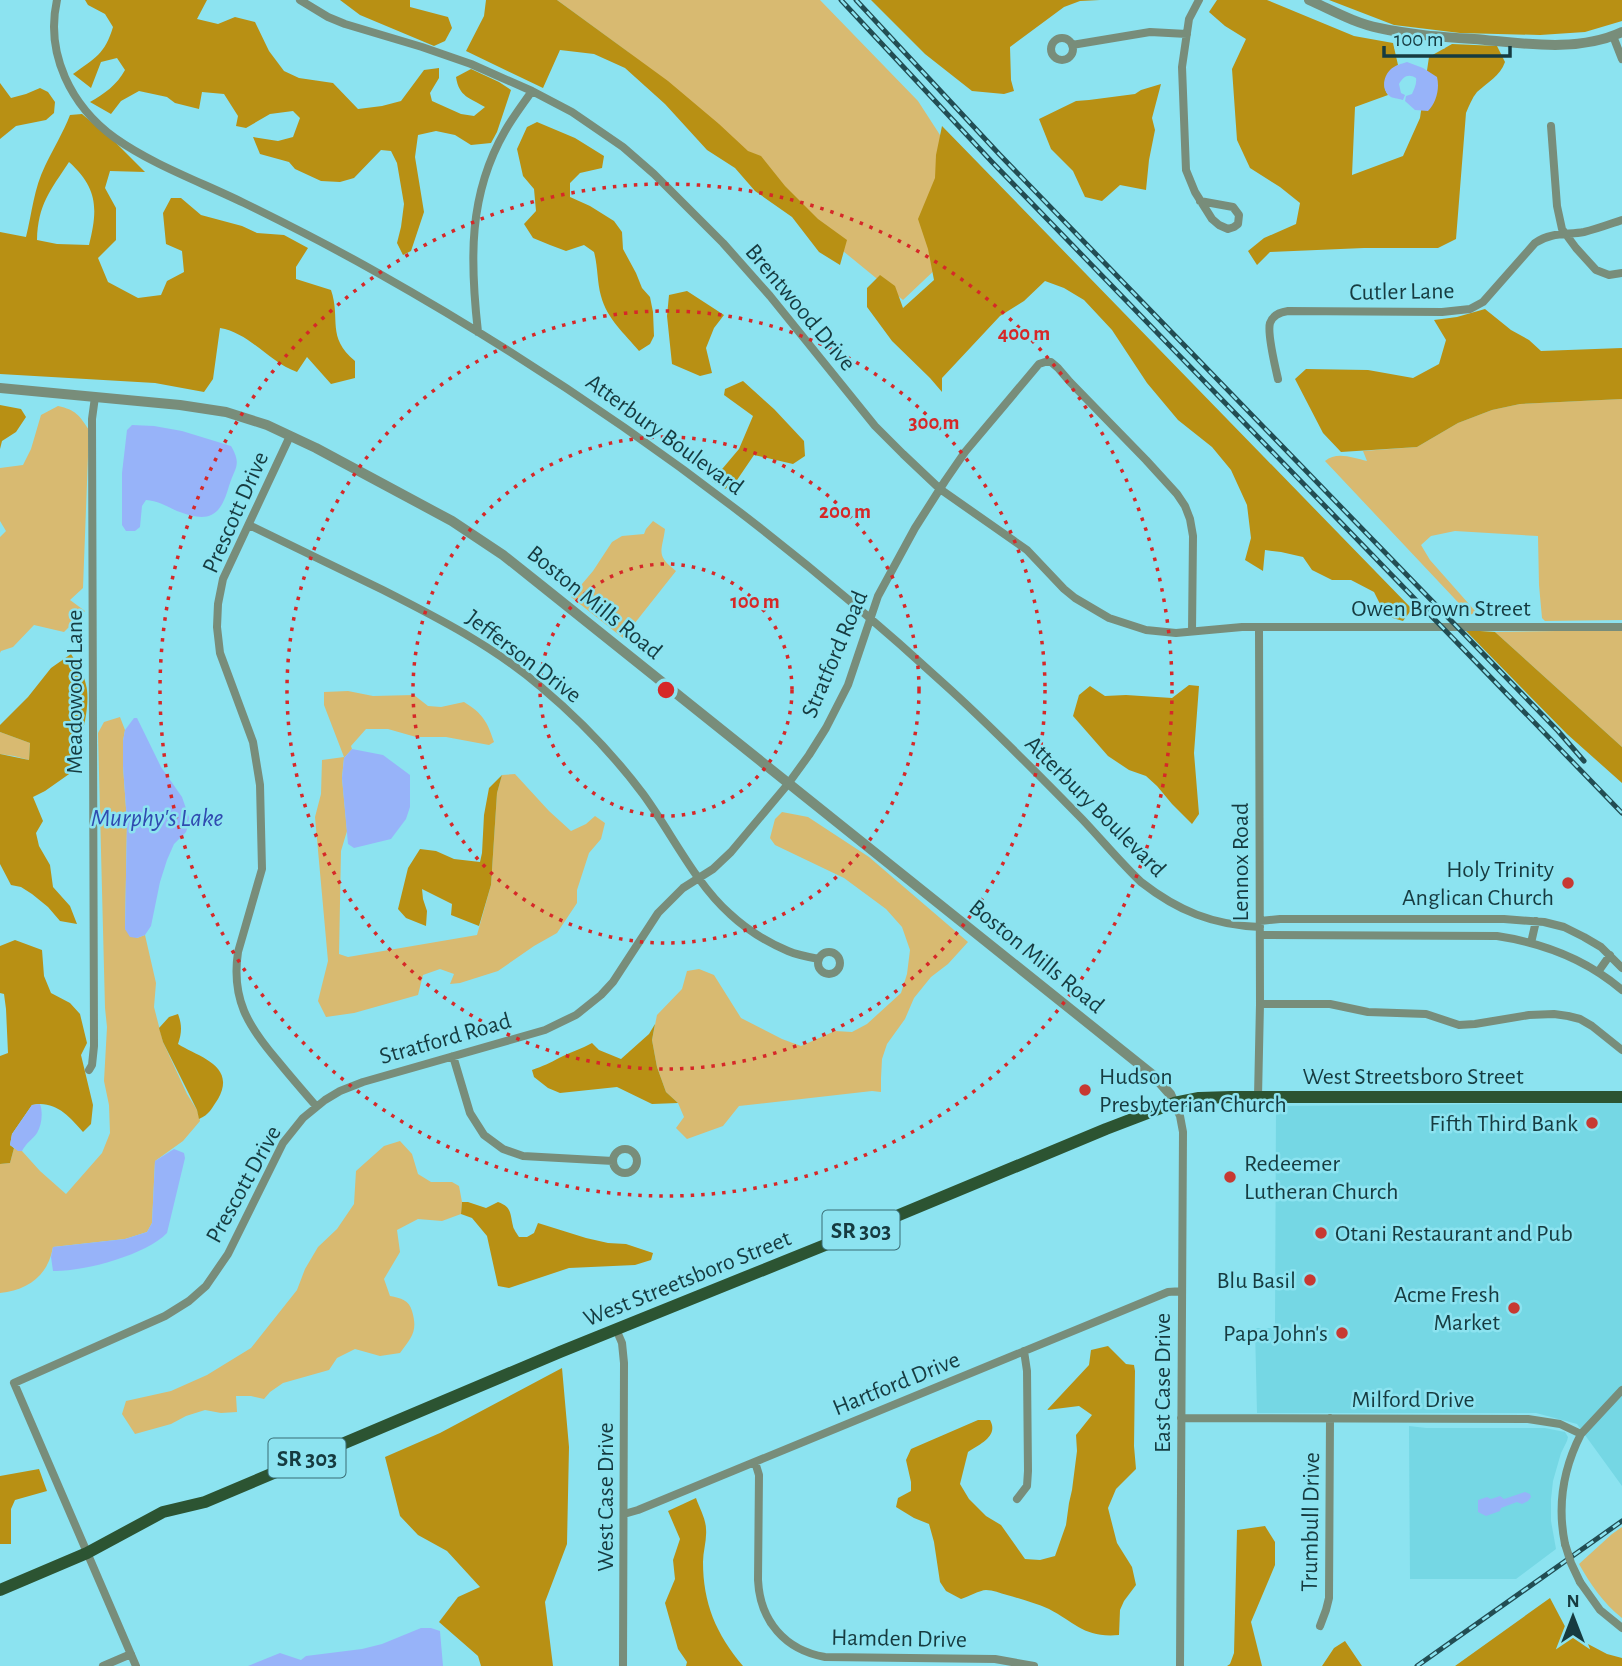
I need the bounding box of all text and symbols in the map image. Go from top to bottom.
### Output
scale bar [1384,14,1510,58]
text: 100 m [1394,29,1444,50]
street label: Brentwood Drive [741,240,860,376]
street label: Cutler Lane [1349,279,1455,305]
text: 400 m [998,323,1050,344]
street label: Atterbury Boulevard [581,370,748,500]
text: 300 m [908,412,960,433]
street label: Prescott Drive [199,448,273,577]
text: 200 m [819,501,871,522]
street label: Boston Mills Road [522,541,666,664]
street label: Stratford Road [797,587,872,721]
text: 100 m [730,591,780,612]
street label: Owen Brown Street [1351,597,1531,621]
street label: Jefferson Drive [461,606,586,708]
street label: Meadowood Lane [63,610,87,774]
centre of rings [654,678,678,702]
street label: Atterbury Boulevard [1020,732,1170,882]
street label: Lennox Road [1229,803,1253,921]
water label: Murphy's Lake [91,805,223,831]
place label: Holy Trinity Anglican Church [1402,858,1554,910]
marker: Holy Trinity Anglican Church [1560,875,1576,891]
street label: Boston Mills Road [964,895,1108,1018]
street label: Stratford Road [377,1009,514,1069]
place label: Hudson Presbyterian Church [1099,1065,1287,1117]
street label: West Streetsboro Street [1302,1065,1524,1089]
marker: Hudson Presbyterian Church [1077,1082,1093,1098]
place label: Fifth Third Bank [1429,1112,1578,1136]
marker: Fifth Third Bank [1584,1115,1600,1131]
street label: Prescott Drive [202,1122,286,1247]
place label: Redeemer Lutheran Church [1244,1152,1399,1204]
marker: Redeemer Lutheran Church [1222,1169,1238,1185]
road number: SR 303 [822,1210,900,1250]
place label: Otani Restaurant and Pub [1335,1222,1573,1246]
marker: Otani Restaurant and Pub [1313,1225,1329,1241]
street label: West Streetsboro Street [580,1226,795,1331]
place label: Blu Basil [1216,1269,1296,1293]
marker: Blu Basil [1302,1272,1318,1288]
place label: Acme Fresh Market [1394,1283,1500,1335]
marker: Acme Fresh Market [1506,1300,1522,1316]
street label: East Case Drive [1151,1313,1175,1453]
place label: Papa John's [1223,1322,1328,1346]
marker: Papa John's [1334,1325,1350,1341]
street label: Hartford Drive [829,1348,963,1420]
street label: Milford Drive [1351,1388,1475,1412]
street label: West Case Drive [594,1422,618,1572]
road number: SR 303 [268,1438,346,1478]
street label: Trumbull Drive [1298,1452,1324,1592]
north arrow [1538,1582,1608,1652]
text: N [1566,1592,1580,1611]
street label: Hamden Drive [831,1626,967,1652]

